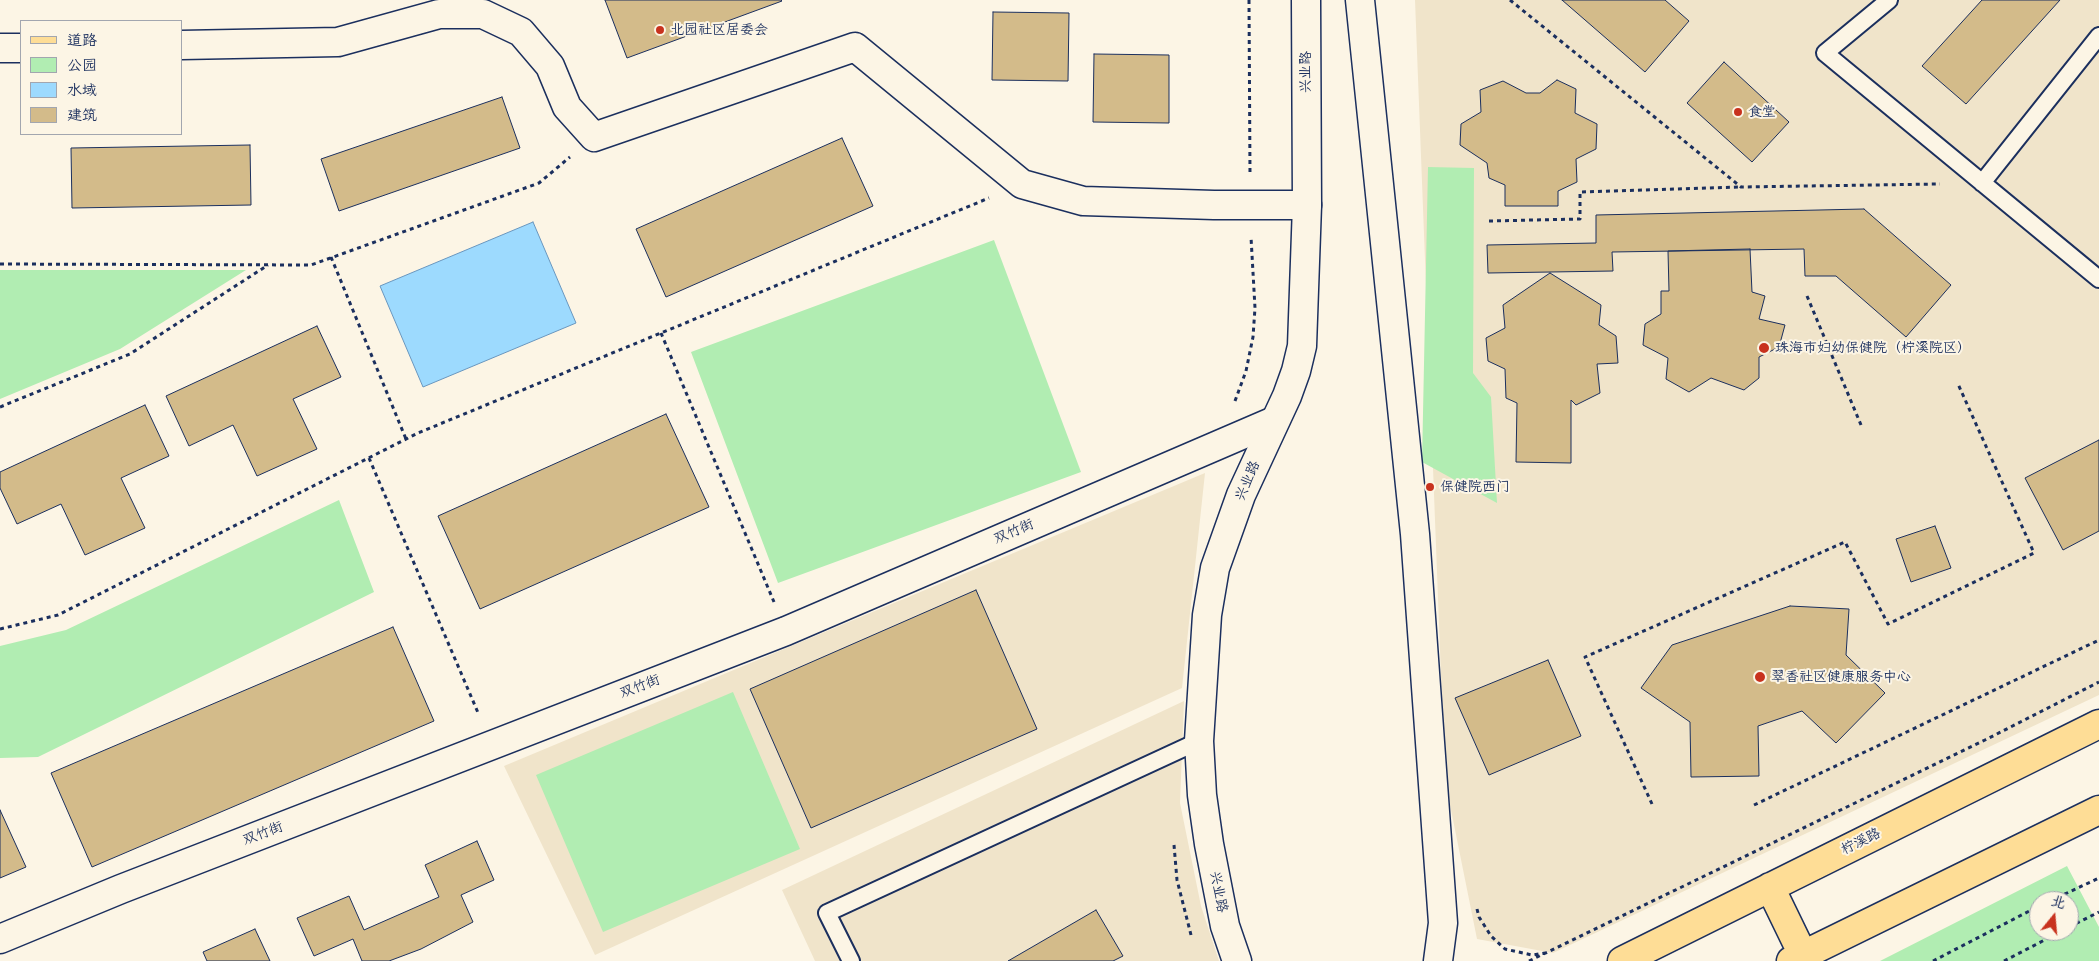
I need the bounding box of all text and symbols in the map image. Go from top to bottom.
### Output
legend [20,20,182,135]
place label: 北园社区居委会 [670,22,768,38]
marker: 北园社区居委会 [654,24,666,36]
text: 道路 [67,31,97,50]
street label: 兴业路 [1298,51,1314,93]
text: 公园 [67,56,97,75]
text: 水域 [67,81,97,100]
place label: 食堂 [1748,104,1776,120]
text: 建筑 [67,106,97,125]
marker: 食堂 [1732,106,1744,118]
place label: 珠海市妇幼保健院（柠溪院区） [1775,340,1971,356]
marker: 珠海市妇幼保健院（柠溪院区） [1757,341,1771,355]
street label: 兴业路 [1232,458,1264,504]
place label: 保健院西门 [1440,479,1510,495]
marker: 保健院西门 [1424,481,1436,493]
street label: 双竹街 [991,516,1037,548]
place label: 翠香社区健康服务中心 [1771,669,1911,685]
marker: 翠香社区健康服务中心 [1753,670,1767,684]
street label: 双竹街 [617,672,663,702]
street label: 双竹街 [240,819,286,849]
street label: 柠溪路 [1838,825,1884,859]
street label: 兴业路 [1206,870,1230,914]
north arrow [2029,891,2079,941]
text: 北 [2049,892,2067,912]

